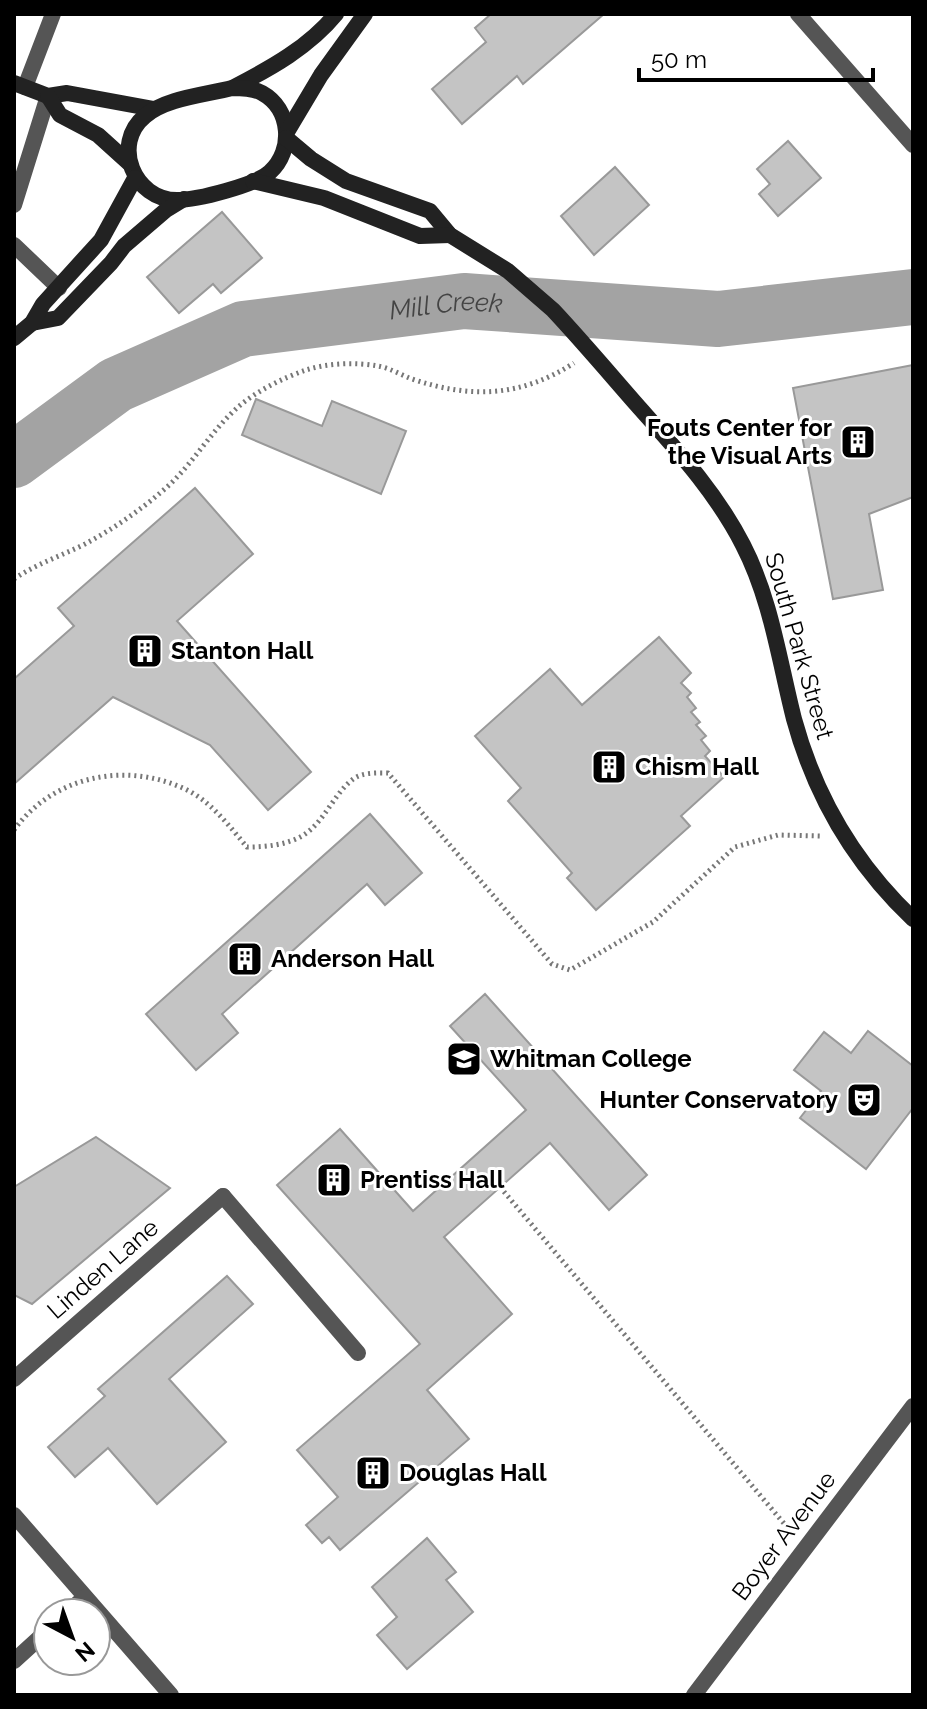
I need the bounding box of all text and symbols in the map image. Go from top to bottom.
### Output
scale bar [639,32,873,82]
text: 50 m [651,45,707,74]
water label: Mill Creek [387,286,504,325]
place label: Fouts Center for the Visual Arts [647,413,832,470]
building icon: Fouts Center for the Visual Arts [839,423,877,461]
street label: South Park Street [759,549,840,743]
building icon: Stanton Hall [126,632,164,670]
place label: Stanton Hall [171,636,314,665]
building icon: Chism Hall [590,748,628,786]
place label: Chism Hall [635,752,759,781]
building icon: Anderson Hall [226,940,264,978]
place label: Anderson Hall [271,944,435,973]
school or university icon: Whitman College [445,1040,483,1078]
place label: Whitman College [490,1044,692,1073]
theatre icon: Hunter Conservatory [845,1081,883,1119]
place label: Hunter Conservatory [599,1085,838,1114]
building icon: Prentiss Hall [315,1161,353,1199]
place label: Prentiss Hall [360,1165,505,1194]
street label: Linden Lane [41,1213,164,1325]
building icon: Douglas Hall [354,1454,392,1492]
place label: Douglas Hall [399,1458,547,1487]
street label: Boyer Avenue [726,1466,841,1606]
north arrow [32,1597,112,1677]
text: N [70,1637,100,1667]

